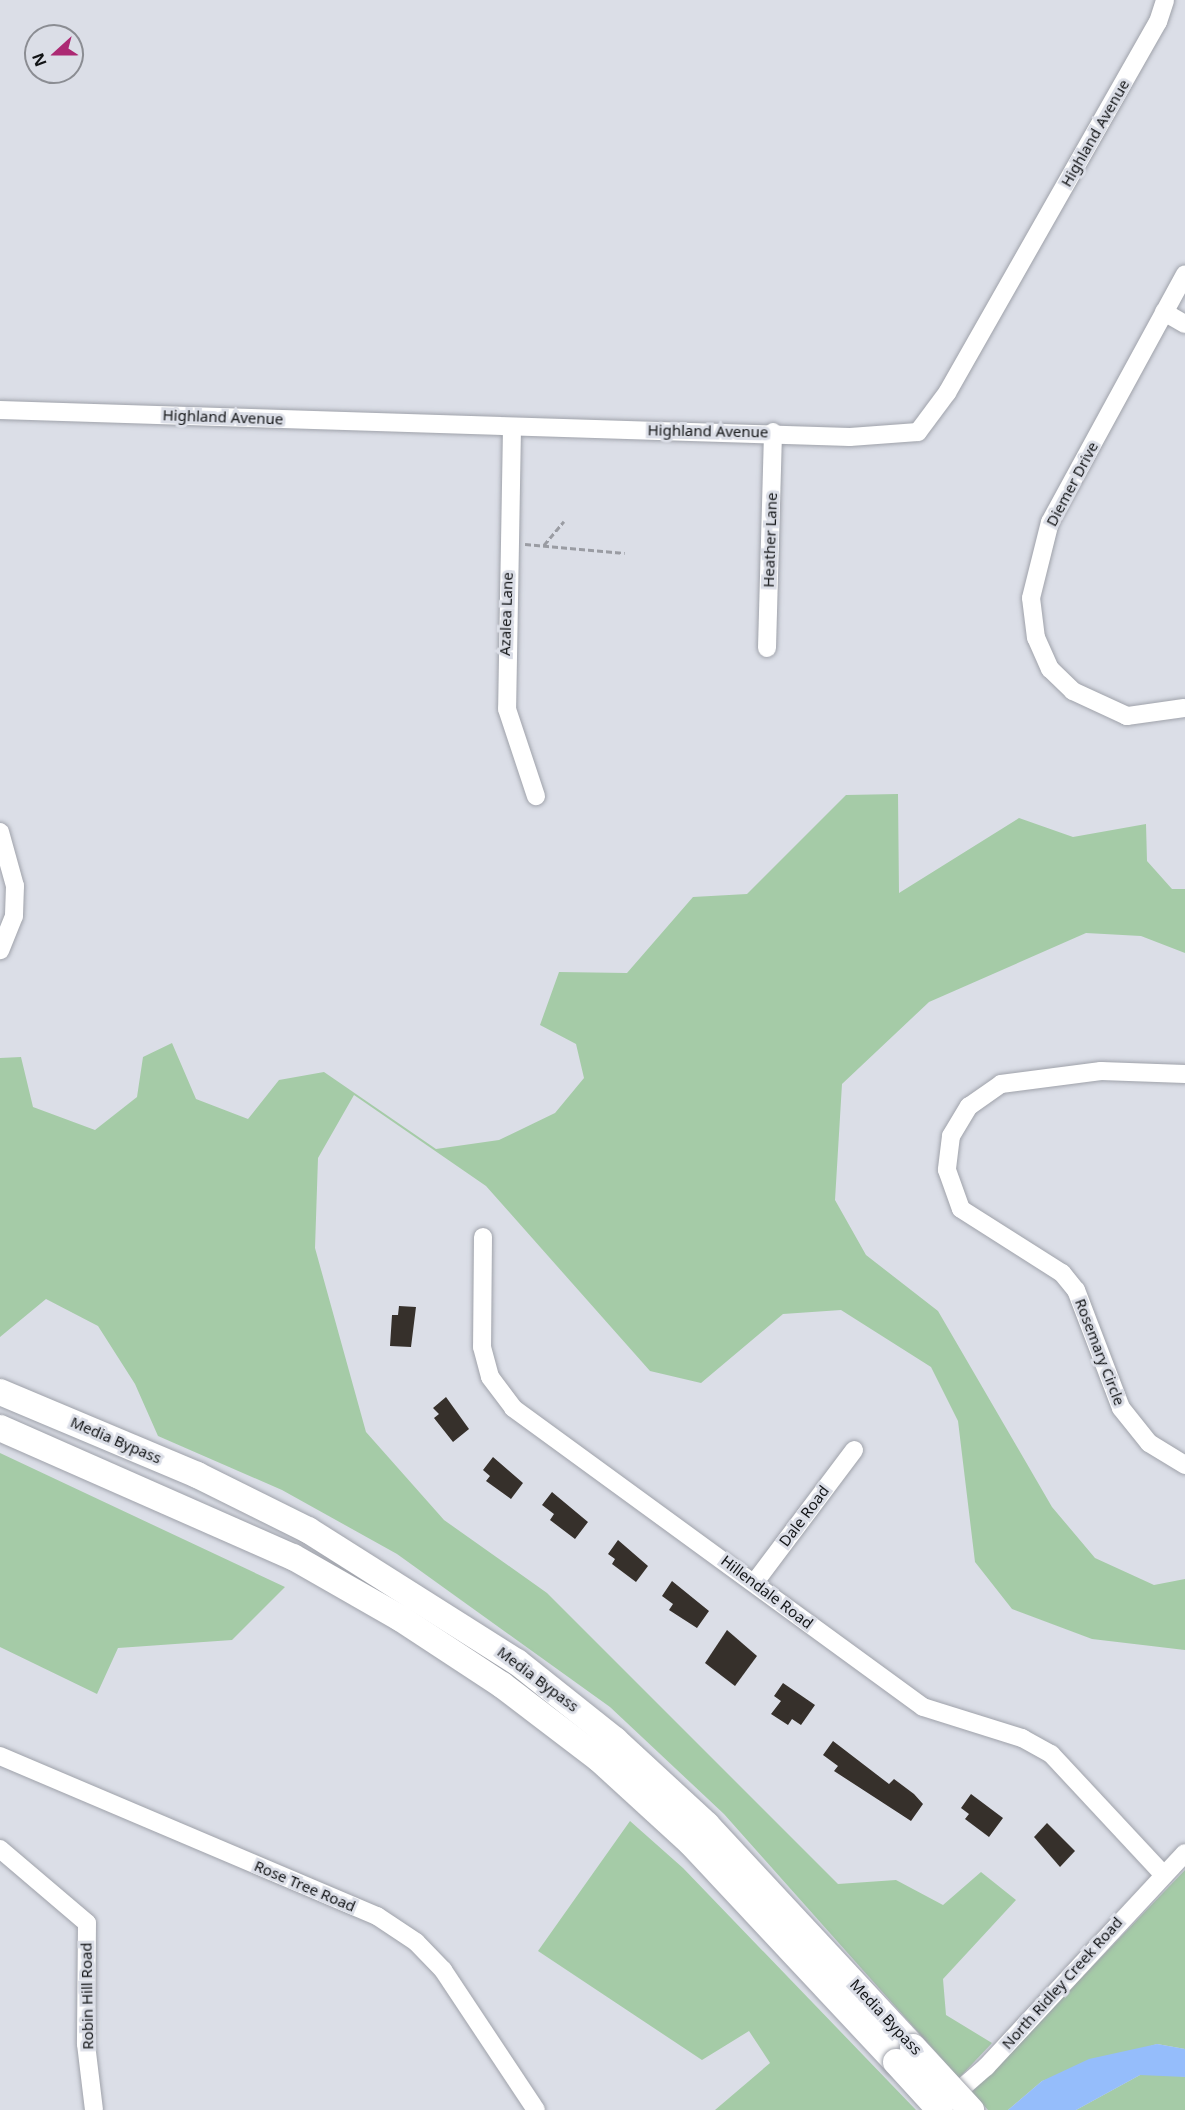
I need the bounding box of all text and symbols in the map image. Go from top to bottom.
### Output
north arrow [24,24,84,84]
text: N [26,50,52,70]
street label: Highland Avenue [1057,76,1133,190]
street label: Highland Avenue [162,406,284,428]
street label: Highland Avenue [647,421,769,441]
street label: Diemer Drive [1042,439,1102,529]
street label: Heather Lane [759,492,781,588]
street label: Azalea Lane [496,572,516,656]
street label: Rosemary Circle [1071,1296,1129,1408]
street label: Media Bypass [68,1413,164,1467]
street label: Dale Road [775,1482,833,1550]
street label: Hillendale Road [718,1552,816,1632]
street label: Media Bypass [494,1643,582,1715]
street label: Rose Tree Road [252,1857,358,1915]
street label: North Ridley Creek Road [998,1913,1126,2053]
street label: Robin Hill Road [77,1942,97,2050]
street label: Media Bypass [846,1975,926,2059]

